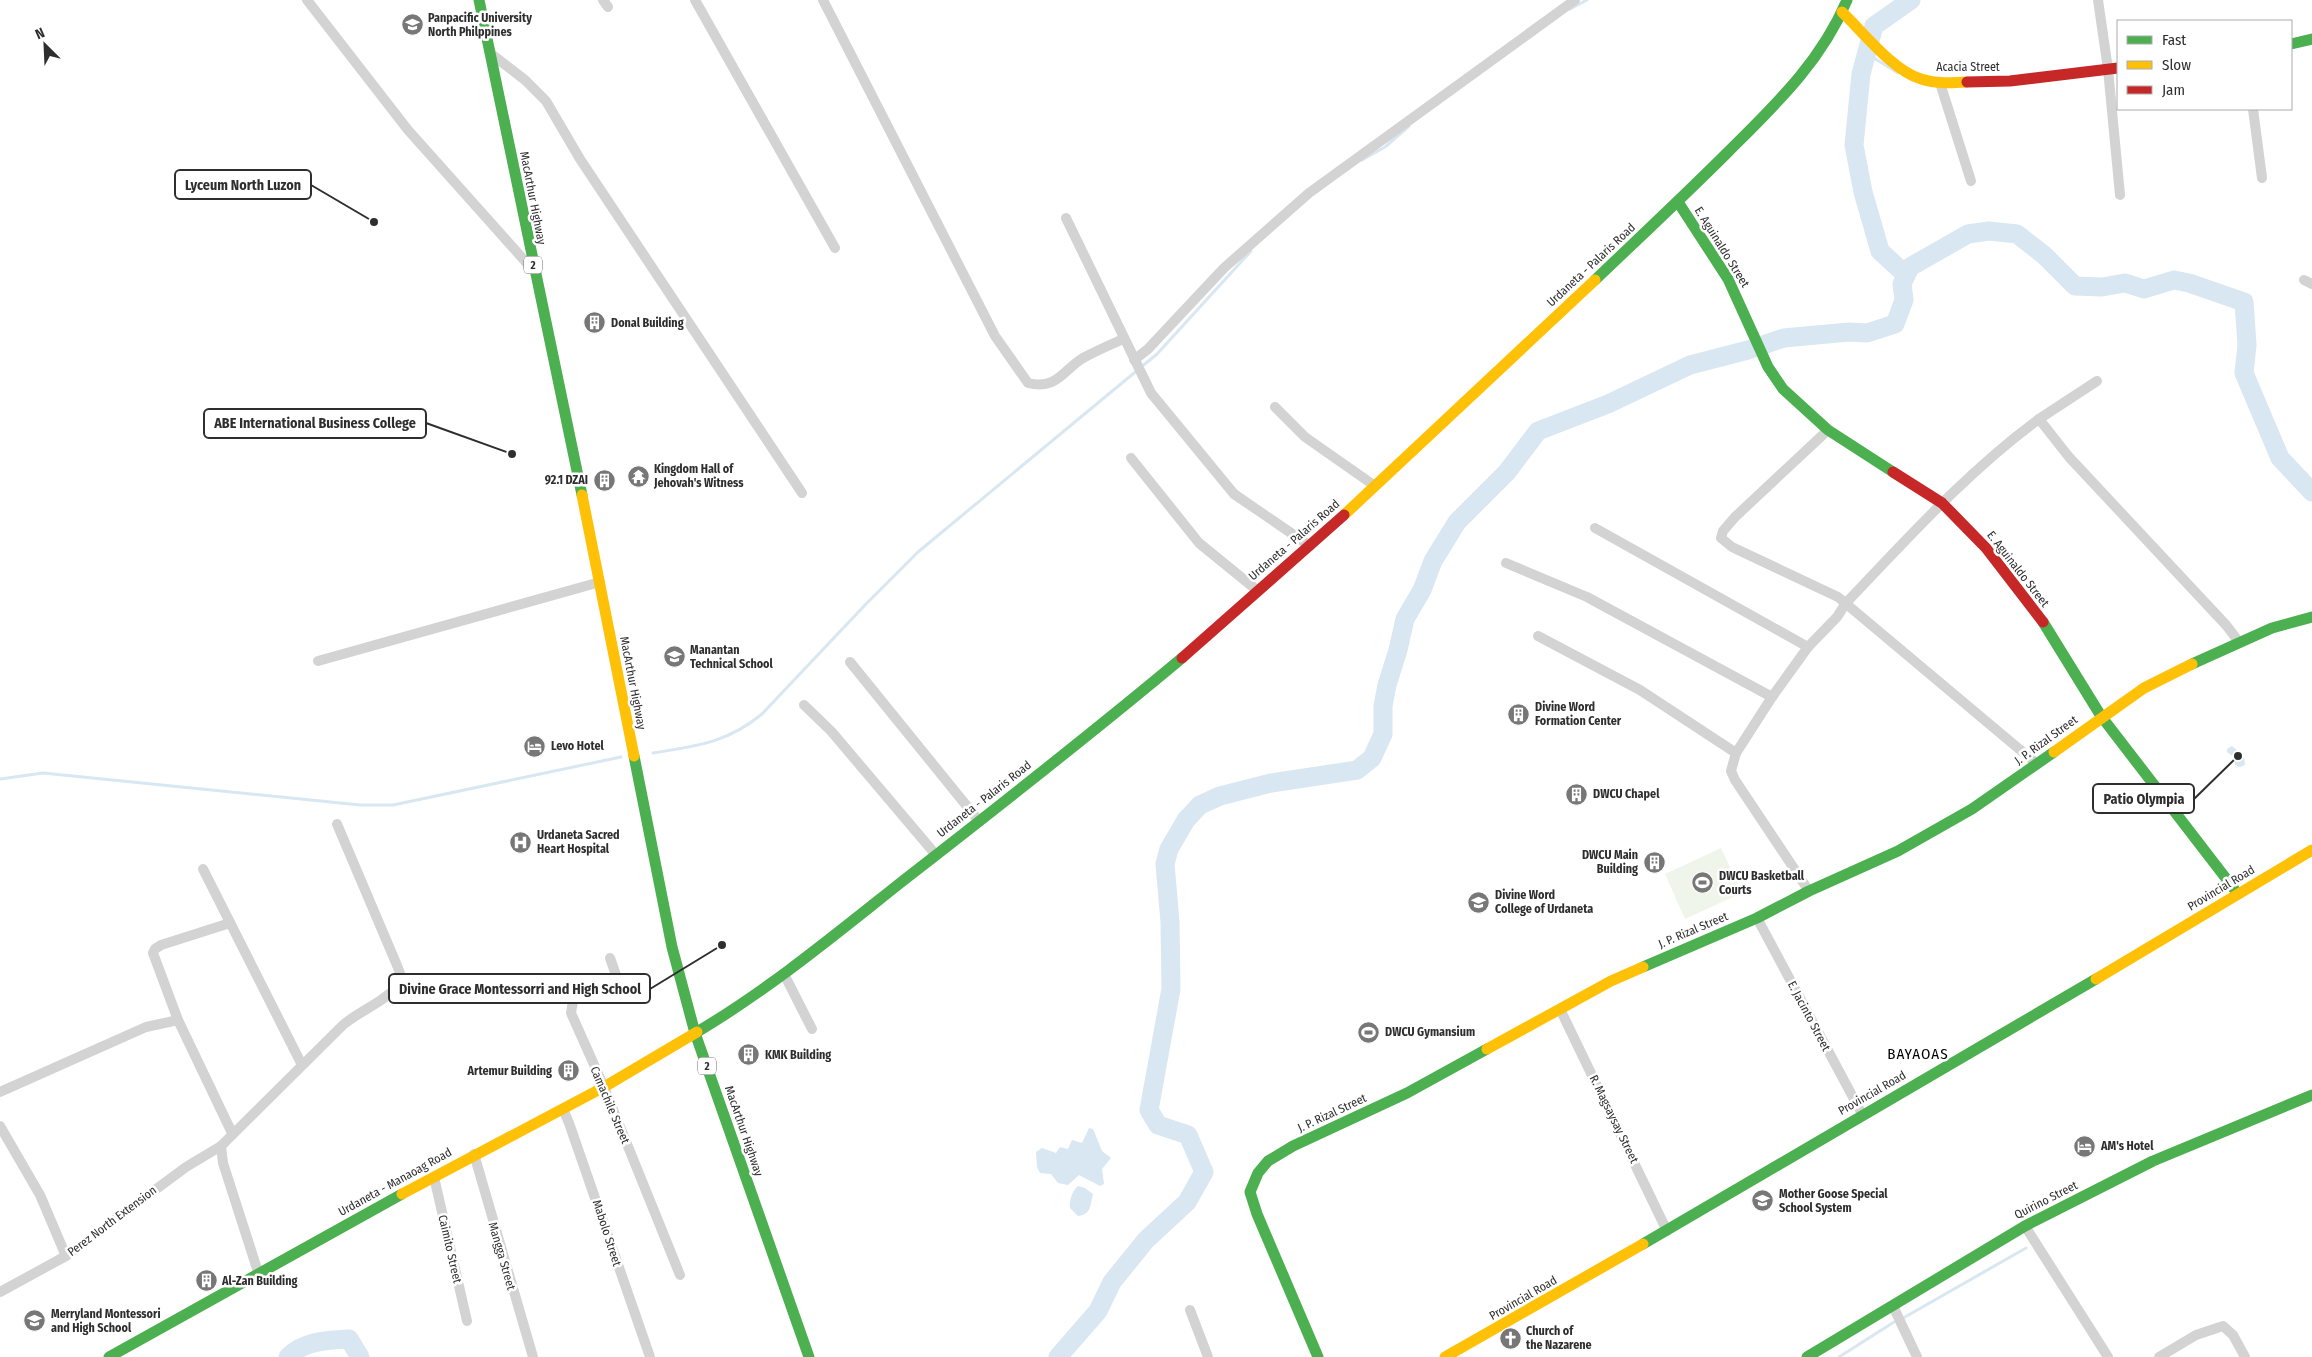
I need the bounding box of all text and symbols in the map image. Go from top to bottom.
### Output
place label: Panpacific University North Philppines [428,11,532,39]
school or university icon: Panpacific University North Philppines [400,13,424,37]
north arrow [20,20,70,70]
legend [2117,20,2292,110]
text: N [33,24,47,43]
text: Fast [2162,31,2186,49]
text: Slow [2162,56,2191,74]
street label: Acacia Street [1936,60,2000,74]
text: Jam [2162,81,2185,99]
street label: MacArthur Highway [517,150,549,246]
callout: Lyceum North Luzon [175,170,311,199]
text: Lyceum North Luzon [185,177,301,194]
street label: E. Aguinaldo Street [1692,204,1752,290]
street label: Urdaneta - Palaris Road [1544,220,1638,310]
road number: 2 [524,256,542,274]
building icon: Donal Building [583,311,607,335]
place label: Donal Building [611,316,684,330]
callout: ABE International Business College [204,409,426,438]
text: ABE International Business College [213,415,416,432]
place label: Kingdom Hall of Jehovah's Witness [653,462,744,490]
temple icon: Kingdom Hall of Jehovah's Witness [626,464,650,488]
building icon: 92.1 DZAI [592,468,616,492]
place label: 92.1 DZAI [545,473,588,487]
street label: Urdaneta - Palaris Road [1246,497,1342,583]
street label: E. Aguinaldo Street [1984,528,2052,610]
street label: MacArthur Highway [617,635,649,731]
place label: Manantan Technical School [690,643,774,671]
school or university icon: Manantan Technical School [662,645,686,669]
place label: Divine Word Formation Center [1535,700,1622,728]
building icon: Divine Word Formation Center [1507,702,1531,726]
street label: J. P. Rizal Street [2012,712,2080,767]
hotel icon: Levo Hotel [523,734,547,758]
place label: Levo Hotel [551,739,605,753]
street label: Urdaneta - Palaris Road [934,758,1034,840]
building icon: DWCU Chapel [1565,782,1589,806]
callout: Patio Olympia [2093,784,2194,813]
place label: DWCU Chapel [1593,787,1660,801]
text: Patio Olympia [2104,791,2184,808]
place label: Urdaneta Sacred Heart Hospital [537,828,620,856]
hospital icon: Urdaneta Sacred Heart Hospital [509,830,533,854]
place label: DWCU Main Building [1582,848,1638,876]
building icon: DWCU Main Building [1642,850,1666,874]
street label: Provincial Road [2185,863,2257,913]
place label: DWCU Basketball Courts [1719,869,1805,897]
sports icon: DWCU Basketball Courts [1691,871,1715,895]
place label: Divine Word College of Urdaneta [1495,888,1593,916]
school or university icon: Divine Word College of Urdaneta [1467,890,1491,914]
street label: J. P. Rizal Street [1656,909,1730,951]
callout: Divine Grace Montessorri and High School [389,974,650,1003]
street label: E. Jacinto Street [1785,979,1833,1053]
text: Divine Grace Montessorri and High School [399,981,641,998]
sports icon: DWCU Gymansium [1357,1020,1381,1044]
place label: DWCU Gymansium [1385,1025,1475,1039]
building icon: KMK Building [737,1043,761,1067]
district label: BAYAOAS [1887,1045,1949,1063]
place label: KMK Building [765,1048,831,1062]
road number: 2 [698,1058,716,1074]
building icon: Artemur Building [556,1059,580,1083]
place label: Artemur Building [467,1064,552,1078]
street label: Camachile Street [587,1064,633,1146]
street label: Provincial Road [1836,1068,1908,1118]
street label: R. Magsaysay Street [1587,1073,1641,1165]
street label: MacArthur Highway [722,1084,766,1179]
street label: J. P. Rizal Street [1295,1091,1369,1135]
hotel icon: AM's Hotel [2073,1134,2097,1158]
place label: AM's Hotel [2100,1139,2154,1153]
street label: Urdaneta - Manaoag Road [336,1145,454,1219]
street label: Quirino Street [2012,1178,2080,1222]
street label: Perez North Extension [65,1183,159,1259]
place label: Mother Goose Special School System [1779,1187,1888,1215]
school or university icon: Mother Goose Special School System [1751,1189,1775,1213]
street label: Mabolo Street [590,1198,624,1268]
street label: Caimito Street [435,1214,465,1285]
street label: Mangga Street [486,1220,518,1292]
building icon: Al-Zan Building [194,1269,218,1293]
street label: Provincial Road [1487,1273,1559,1323]
place label: Al-Zan Building [221,1274,298,1288]
place label: Merryland Montessori and High School [51,1307,161,1335]
school or university icon: Merryland Montessori and High School [23,1309,47,1333]
place label: Church of the Nazarene [1526,1324,1592,1352]
church icon: Church of the Nazarene [1498,1326,1522,1350]

